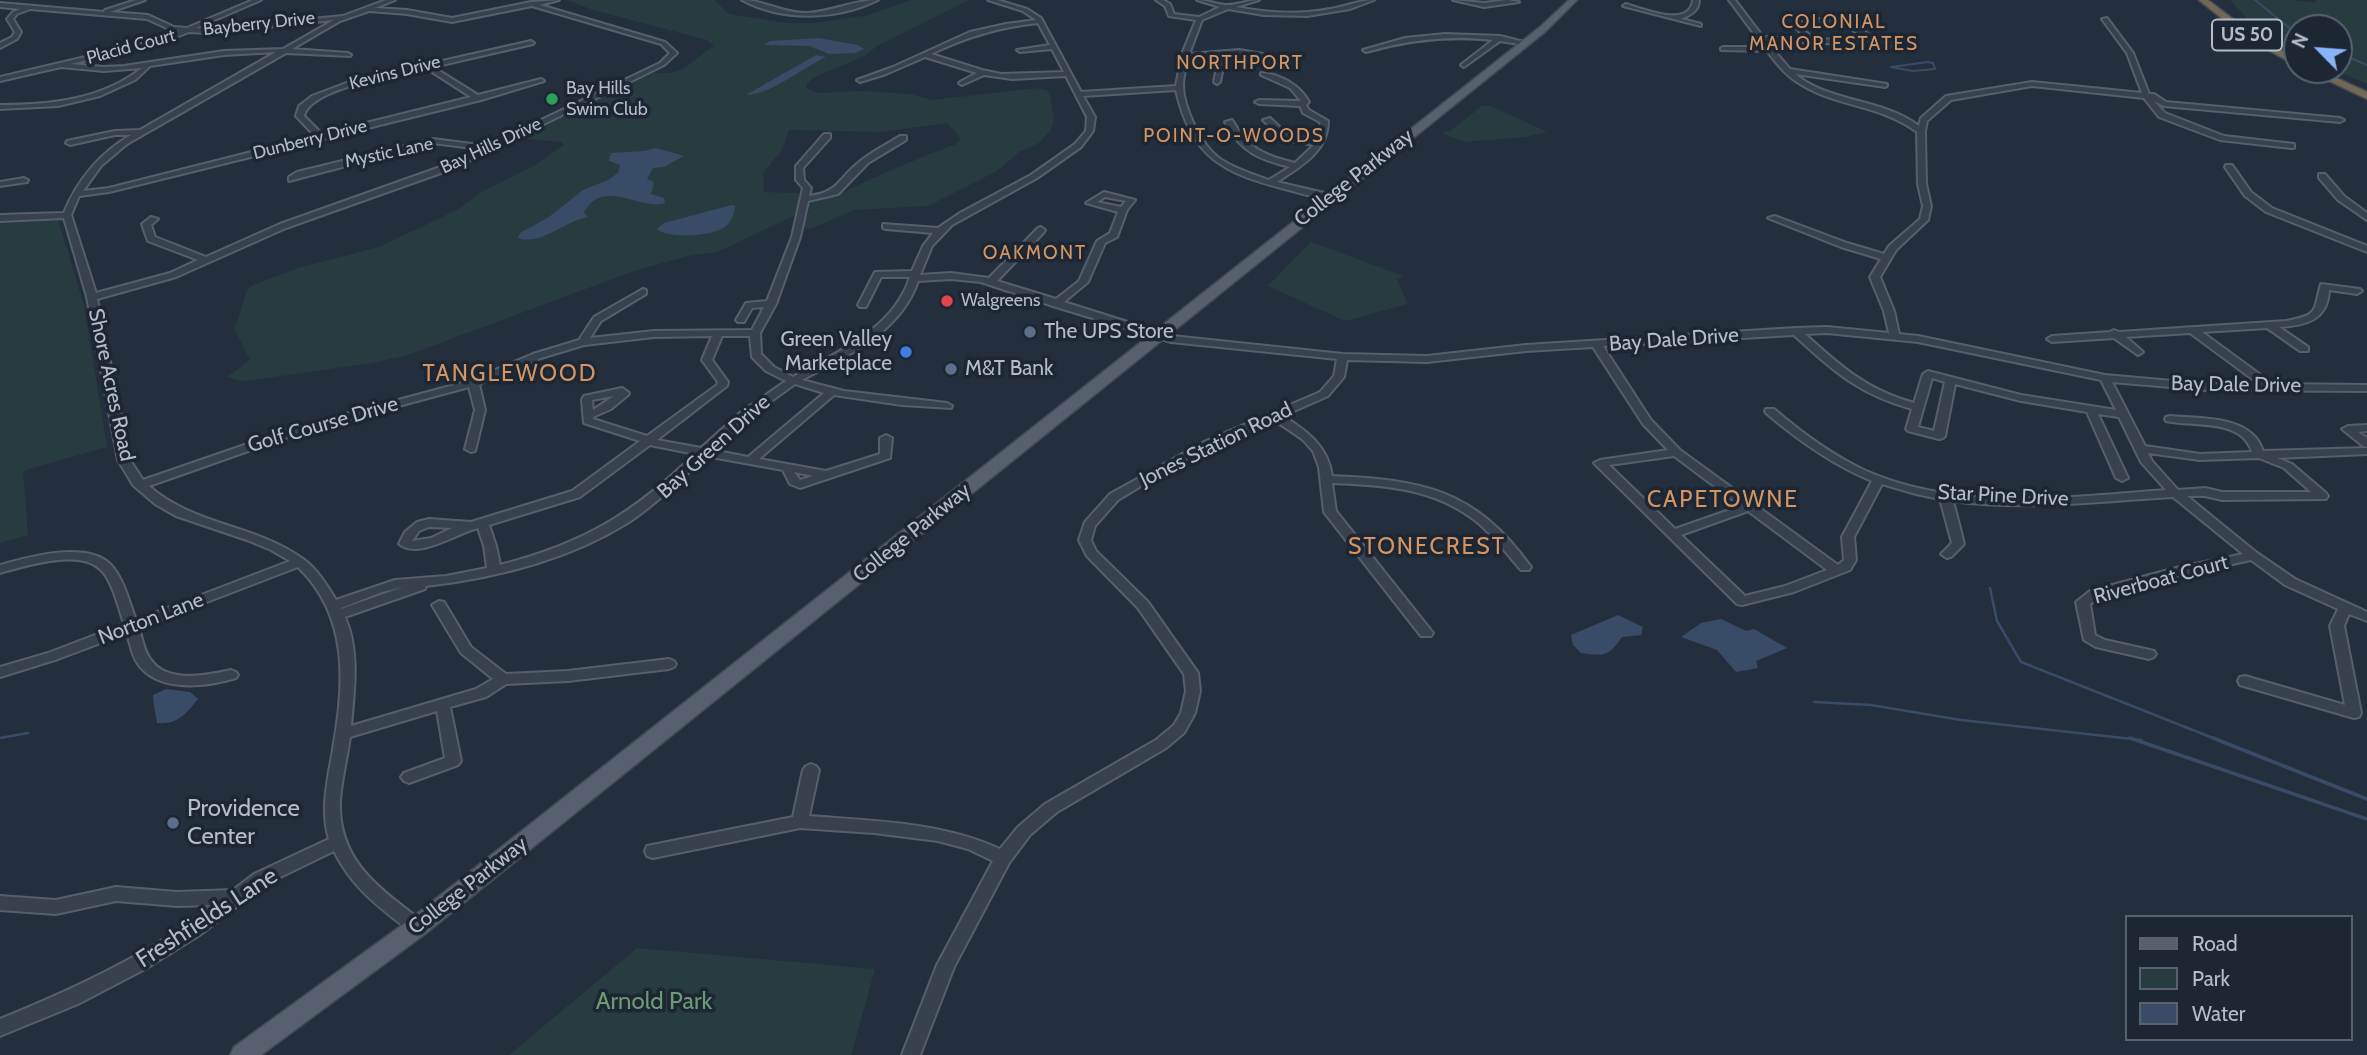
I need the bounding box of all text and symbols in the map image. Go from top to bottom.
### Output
street label: Bayberry Drive [202,7,316,41]
district label: COLONIAL MANOR ESTATES [1751,11,1917,55]
north arrow [2283,14,2353,84]
road number: US 50 [2212,20,2282,50]
street label: Placid Court [84,25,178,69]
text: N [2287,30,2314,52]
street label: Kevins Drive [347,51,443,95]
district label: NORTHPORT [1177,52,1303,74]
place label: Bay Hills Swim Club [566,78,648,120]
marker: Bay Hills Swim Club [544,91,560,107]
street label: Bay Hills Drive [437,113,545,179]
street label: Dunberry Drive [251,115,369,165]
street label: College Parkway [1290,124,1418,232]
district label: POINT-O-WOODS [1145,125,1323,147]
street label: Mystic Lane [343,133,435,173]
district label: OAKMONT [984,242,1086,264]
place label: Walgreens [961,290,1041,312]
marker: Walgreens [939,293,955,309]
street label: Shore Acres Road [83,306,139,464]
place label: The UPS Store [1044,319,1174,345]
street label: Bay Dale Drive [1608,323,1740,357]
marker: The UPS Store [1022,324,1038,340]
place label: Green Valley Marketplace [781,327,892,377]
marker: Green Valley Marketplace [898,344,914,360]
place label: M&T Bank [965,356,1053,382]
district label: TANGLEWOOD [424,360,596,388]
marker: M&T Bank [943,361,959,377]
street label: Bay Dale Drive [2171,371,2301,399]
street label: Bay Green Drive [652,390,776,504]
street label: Golf Course Drive [245,391,401,459]
street label: Jones Station Road [1136,397,1296,493]
street label: College Parkway [848,478,976,588]
street label: Star Pine Drive [1937,480,2069,512]
district label: CAPETOWNE [1648,486,1798,514]
district label: STONECREST [1349,533,1505,561]
street label: Riverboat Court [2091,550,2231,610]
street label: Norton Lane [95,587,207,651]
place label: Providence Center [187,795,300,851]
marker: Providence Center [165,815,181,831]
street label: College Parkway [404,832,532,940]
street label: Freshfields Lane [131,862,283,974]
legend [2126,915,2353,1041]
text: Road [2192,931,2238,956]
text: Park [2192,966,2230,991]
park label: Arnold Park [596,988,712,1016]
text: Water [2192,1001,2245,1026]

